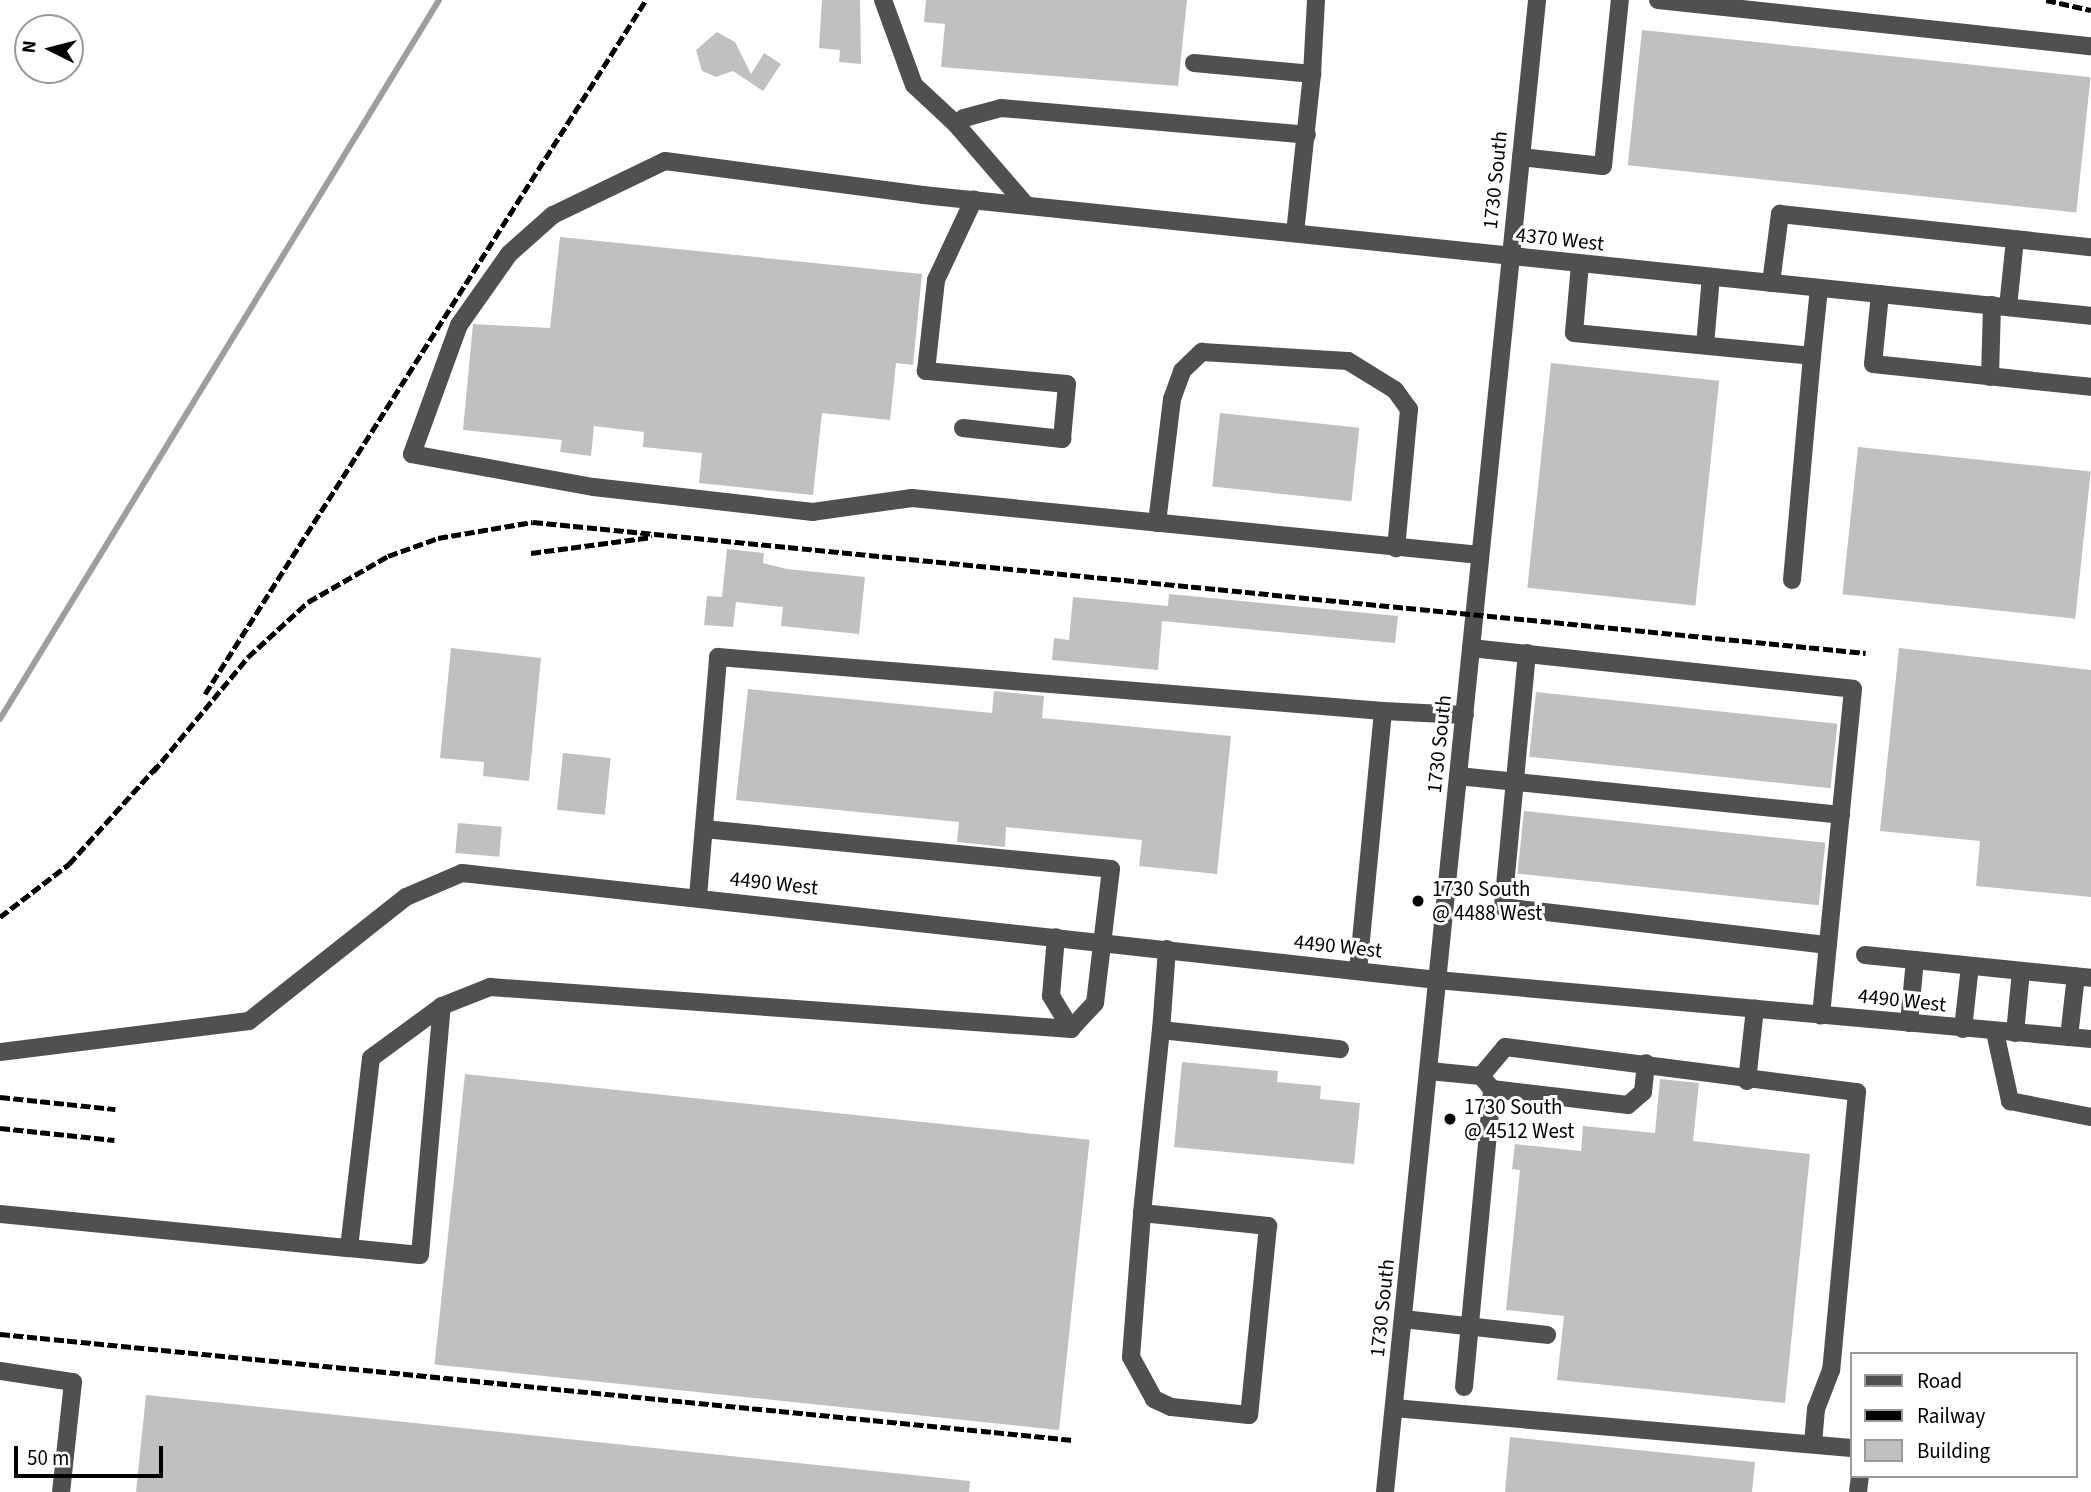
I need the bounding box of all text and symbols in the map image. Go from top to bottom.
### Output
north arrow [14,14,84,84]
text: N [16,39,44,55]
street label: 1730 South [1477,130,1513,230]
street label: 4370 West [1515,222,1605,256]
street label: 1730 South [1421,694,1457,794]
street label: 4490 West [729,866,819,900]
place label: 1730 South @ 4488 West [1432,876,1542,926]
marker: 1730 South @ 4488 West [1410,893,1426,909]
street label: 4490 West [1293,929,1383,963]
street label: 4490 West [1857,983,1947,1017]
place label: 1730 South @ 4512 West [1464,1094,1574,1144]
marker: 1730 South @ 4512 West [1442,1111,1458,1127]
street label: 1730 South [1364,1258,1400,1358]
legend [1850,1352,2077,1478]
text: Road [1917,1366,1962,1396]
text: Railway [1917,1401,1985,1431]
scale bar [18,1432,166,1476]
text: Building [1917,1436,1990,1466]
text: 50 m [27,1443,69,1473]

